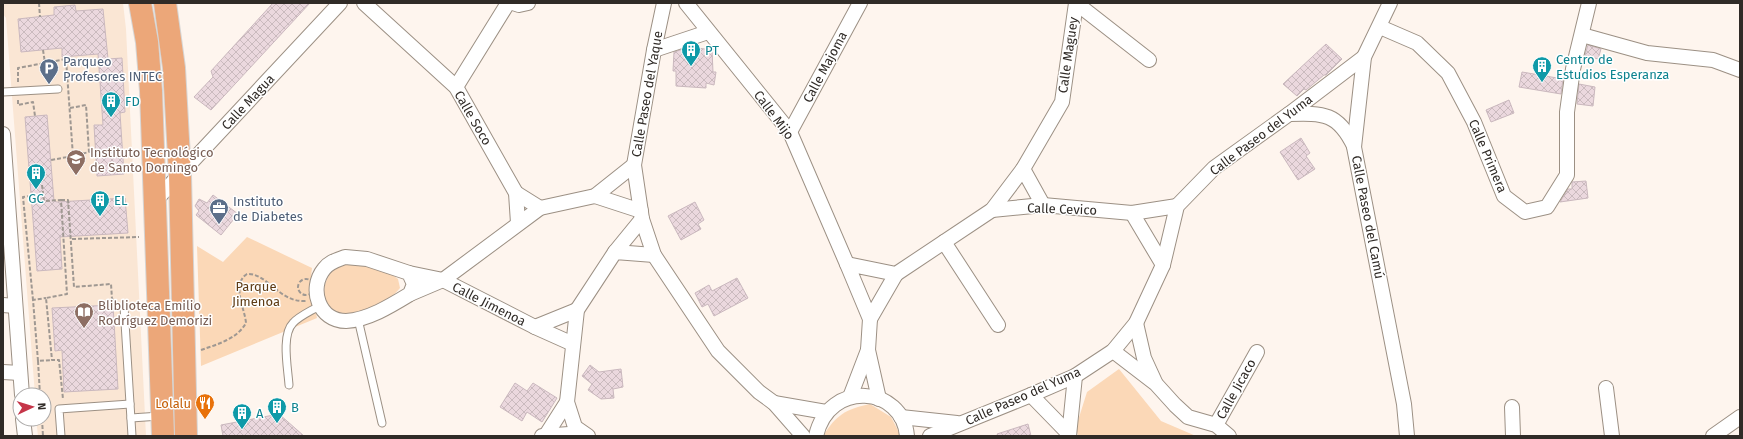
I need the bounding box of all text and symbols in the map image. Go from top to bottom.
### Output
street label: Calle Maguey [1055,15,1081,94]
street label: Calle Majoma [800,29,850,105]
street label: Calle Paseo del Yaque [629,30,665,158]
building icon: PT [680,39,702,67]
place label: PT [705,43,719,58]
place label: Centro de Estudios Esperanza [1556,52,1669,82]
place label: Parqueo Profesores INTEC [63,54,163,84]
building icon: Centro de Estudios Esperanza [1531,55,1553,83]
parking icon: Parqueo Profesores INTEC [38,57,60,85]
street label: Calle Magua [218,71,278,133]
street label: Calle Soco [451,88,495,148]
street label: Calle Mijo [751,88,797,142]
building icon: FD [100,90,122,118]
street label: Calle Paseo del Yuma [1207,92,1315,178]
place label: FD [125,94,140,109]
street label: Calle Primera [1466,117,1510,195]
place label: Instituto Tecnológico de Santo Domingo [90,145,214,175]
school or university icon: Instituto Tecnológico de Santo Domingo [65,148,87,176]
street label: Calle Paseo del Camú [1349,154,1387,280]
building icon: GC [25,162,47,190]
building icon: EL [89,189,111,217]
place label: GC [28,191,44,206]
place label: EL [114,193,128,208]
place label: Instituto de Diabetes [233,194,303,224]
office icon: Instituto de Diabetes [208,197,230,225]
street label: Calle Cevico [1027,200,1097,218]
park label: Parque Jimenoa [232,279,280,309]
street label: Calle Jimenoa [450,279,528,329]
place label: Bliblioteca Emilio Rodríguez Demorizi [98,298,212,328]
library icon: Bliblioteca Emilio Rodríguez Demorizi [73,301,95,329]
street label: Calle Jicaco [1213,356,1259,422]
street label: Calle Paseo del Yuma [963,364,1083,428]
north arrow [12,387,52,427]
restaurant icon: Lolalu [194,392,216,420]
place label: Lolalu [155,396,191,411]
building icon: B [266,396,288,424]
place label: B [291,400,299,415]
text: N [35,402,48,410]
building icon: A [231,402,253,430]
place label: A [256,406,264,421]

